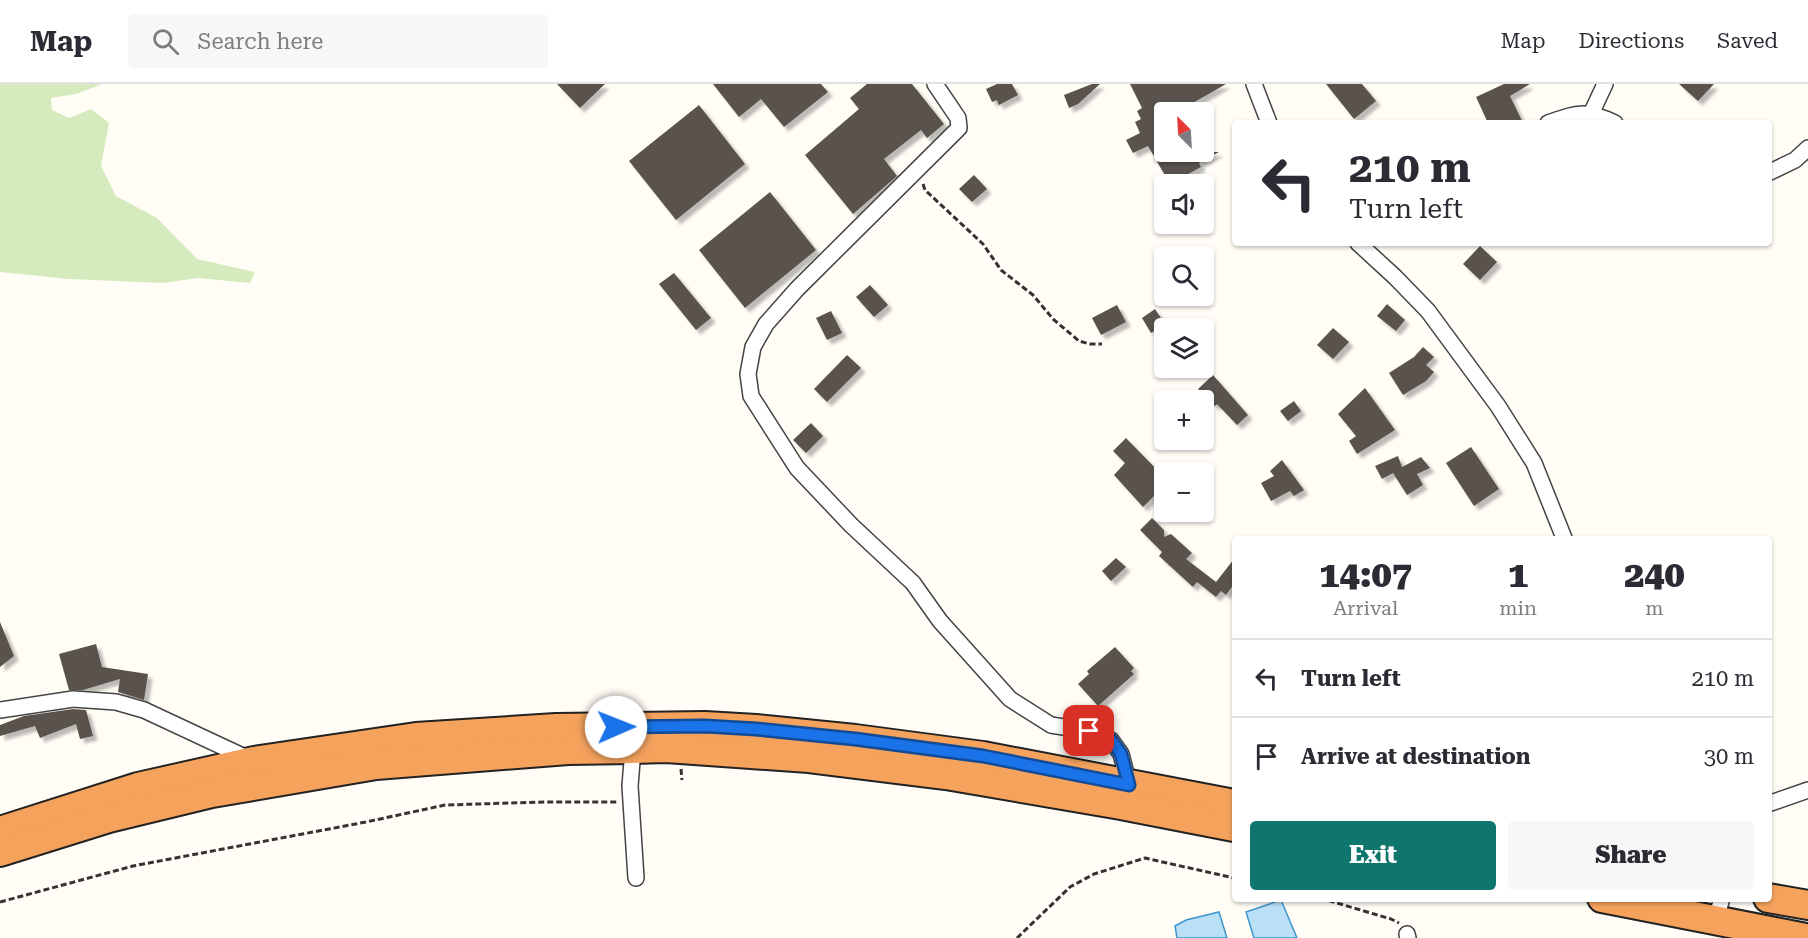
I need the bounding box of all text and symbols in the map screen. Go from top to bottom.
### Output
search box [128,14,548,68]
text: Map [30,25,92,58]
icon: search [149,25,182,58]
text: Search here [197,29,323,54]
text: Map [1501,29,1545,53]
text: Directions [1578,29,1684,53]
text: Saved [1717,29,1778,53]
north arrow [1154,102,1214,162]
map controls [1154,102,1214,522]
text: 210 m [1349,143,1471,192]
icon: left [1250,144,1328,222]
button: sound [1154,174,1214,234]
text: Turn left [1349,193,1463,225]
button: search [1154,246,1214,306]
button: layers [1154,318,1214,378]
button: + [1154,390,1214,450]
button: − [1154,462,1214,522]
text: 14:07 [1319,554,1412,596]
text: 1 [1508,554,1528,596]
text: 240 [1624,554,1685,596]
text: Arrival [1333,596,1398,620]
text: min [1499,596,1537,620]
text: m [1645,596,1664,620]
icon: left [1250,662,1283,695]
text: Turn left [1301,666,1401,691]
text: 210 m [1691,666,1754,691]
position arrow [584,695,648,759]
pin [1063,705,1114,756]
icon: arrive [1072,714,1105,747]
icon: arrive [1250,740,1283,773]
text: Arrive at destination [1301,744,1530,769]
text: 30 m [1704,744,1754,769]
button: Exit [1250,821,1496,890]
button: Share [1508,821,1754,890]

